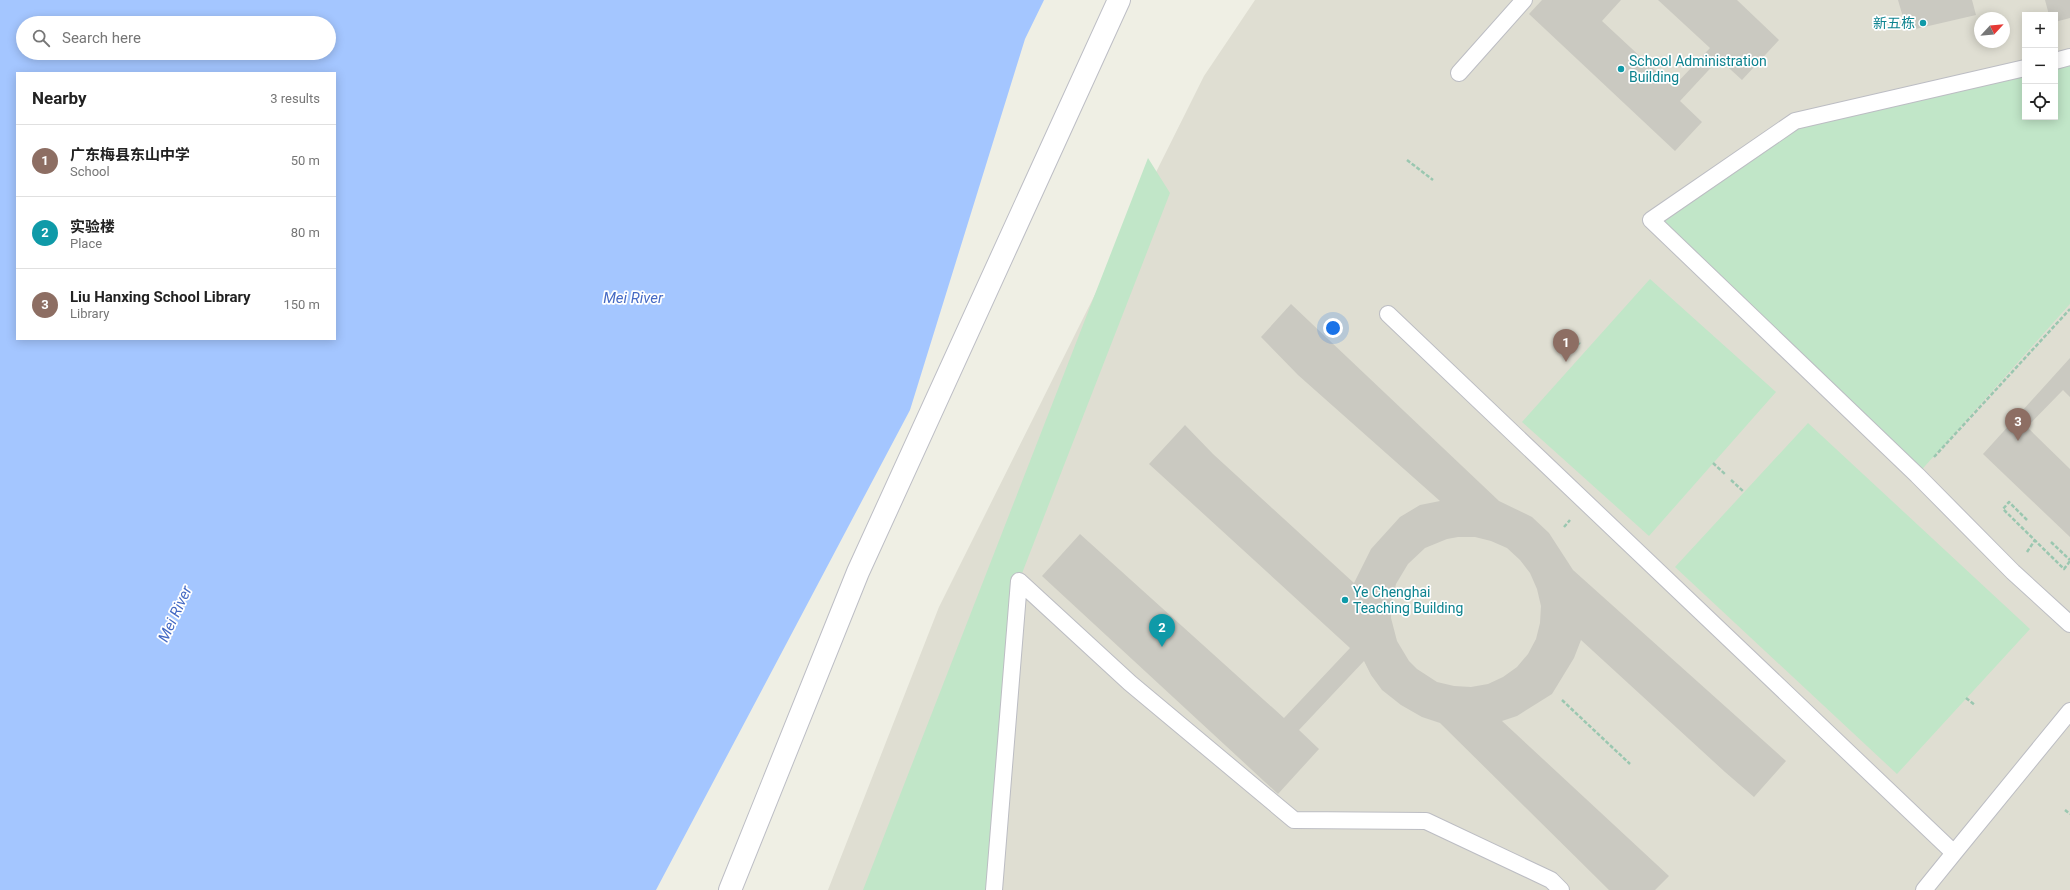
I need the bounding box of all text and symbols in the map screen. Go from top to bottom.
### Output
north arrow [1974,12,2010,48]
map controls [2022,12,2058,120]
button: + [2022,12,2058,48]
place label: 新五栋 [1873,15,1915,31]
search box [16,16,336,60]
marker: 新五栋 [1918,18,1928,28]
icon: search [30,27,52,49]
text: Search here [62,29,141,47]
button: − [2022,48,2058,84]
place label: School Administration Building [1629,53,1767,85]
marker: School Administration Building [1616,64,1626,74]
button: locate [2022,84,2058,120]
text: Nearby [32,88,87,108]
text: 3 results [270,91,320,106]
text: 广东梅县东山中学 [70,146,190,164]
text: 1 [41,153,49,168]
text: 50 m [291,153,320,168]
text: School [70,164,110,179]
text: 实验楼 [70,218,115,236]
text: 2 [41,225,49,240]
text: 80 m [291,225,320,240]
text: Place [70,236,102,251]
text: Liu Hanxing School Library [70,288,251,306]
water label: Mei River [603,289,664,307]
text: 3 [41,297,49,312]
text: 150 m [283,297,320,312]
text: Library [70,306,109,321]
your location [1323,318,1343,338]
pin: 1 [1553,329,1579,362]
pin: 3 [2005,408,2031,441]
water label: Mei River [154,582,196,645]
place label: Ye Chenghai Teaching Building [1353,584,1463,616]
marker: Ye Chenghai Teaching Building [1340,595,1350,605]
pin: 2 [1149,614,1175,647]

